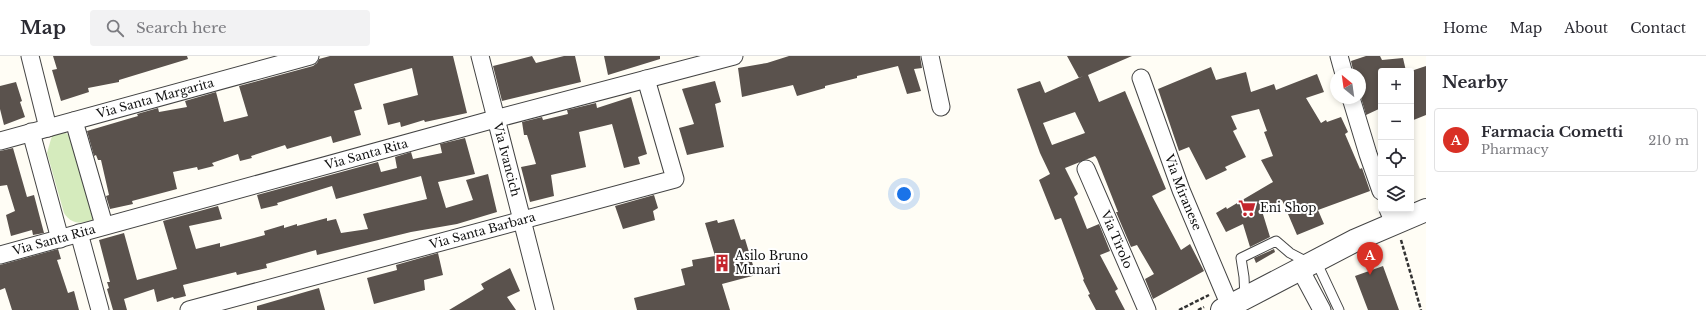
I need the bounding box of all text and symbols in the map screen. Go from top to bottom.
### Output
search box [90,10,370,46]
text: Map [20,16,66,39]
icon: search [104,17,126,39]
text: Search here [136,18,227,37]
text: Home [1443,19,1488,37]
text: Map [1510,19,1542,37]
text: About [1564,19,1608,37]
text: Contact [1630,19,1686,37]
north arrow [1330,68,1366,104]
map controls [1378,68,1414,212]
button: + [1378,68,1414,104]
text: Nearby [1442,72,1508,93]
street label: Via Santa Margarita [94,75,216,121]
button: − [1378,104,1414,140]
street label: Via Ivancich [490,120,524,198]
text: Farmacia Cometti [1481,122,1623,141]
text: A [1451,132,1461,149]
text: 210 m [1648,132,1689,149]
street label: Via Santa Rita [322,135,410,173]
button: locate [1378,140,1414,176]
text: Pharmacy [1481,141,1549,158]
street label: Via Miranese [1162,151,1205,233]
button: layers [1378,176,1414,212]
your location [894,184,914,204]
supermarket icon: Eni Shop [1237,198,1257,218]
place label: Eni Shop [1260,200,1317,215]
street label: Via Tirolo [1098,207,1136,271]
street label: Via Santa Barbara [427,209,537,252]
street label: Via Santa Rita [10,221,97,258]
pin: A [1357,242,1383,275]
place label: Asilo Bruno Munari [734,248,808,277]
building icon: Asilo Bruno Munari [712,253,732,273]

